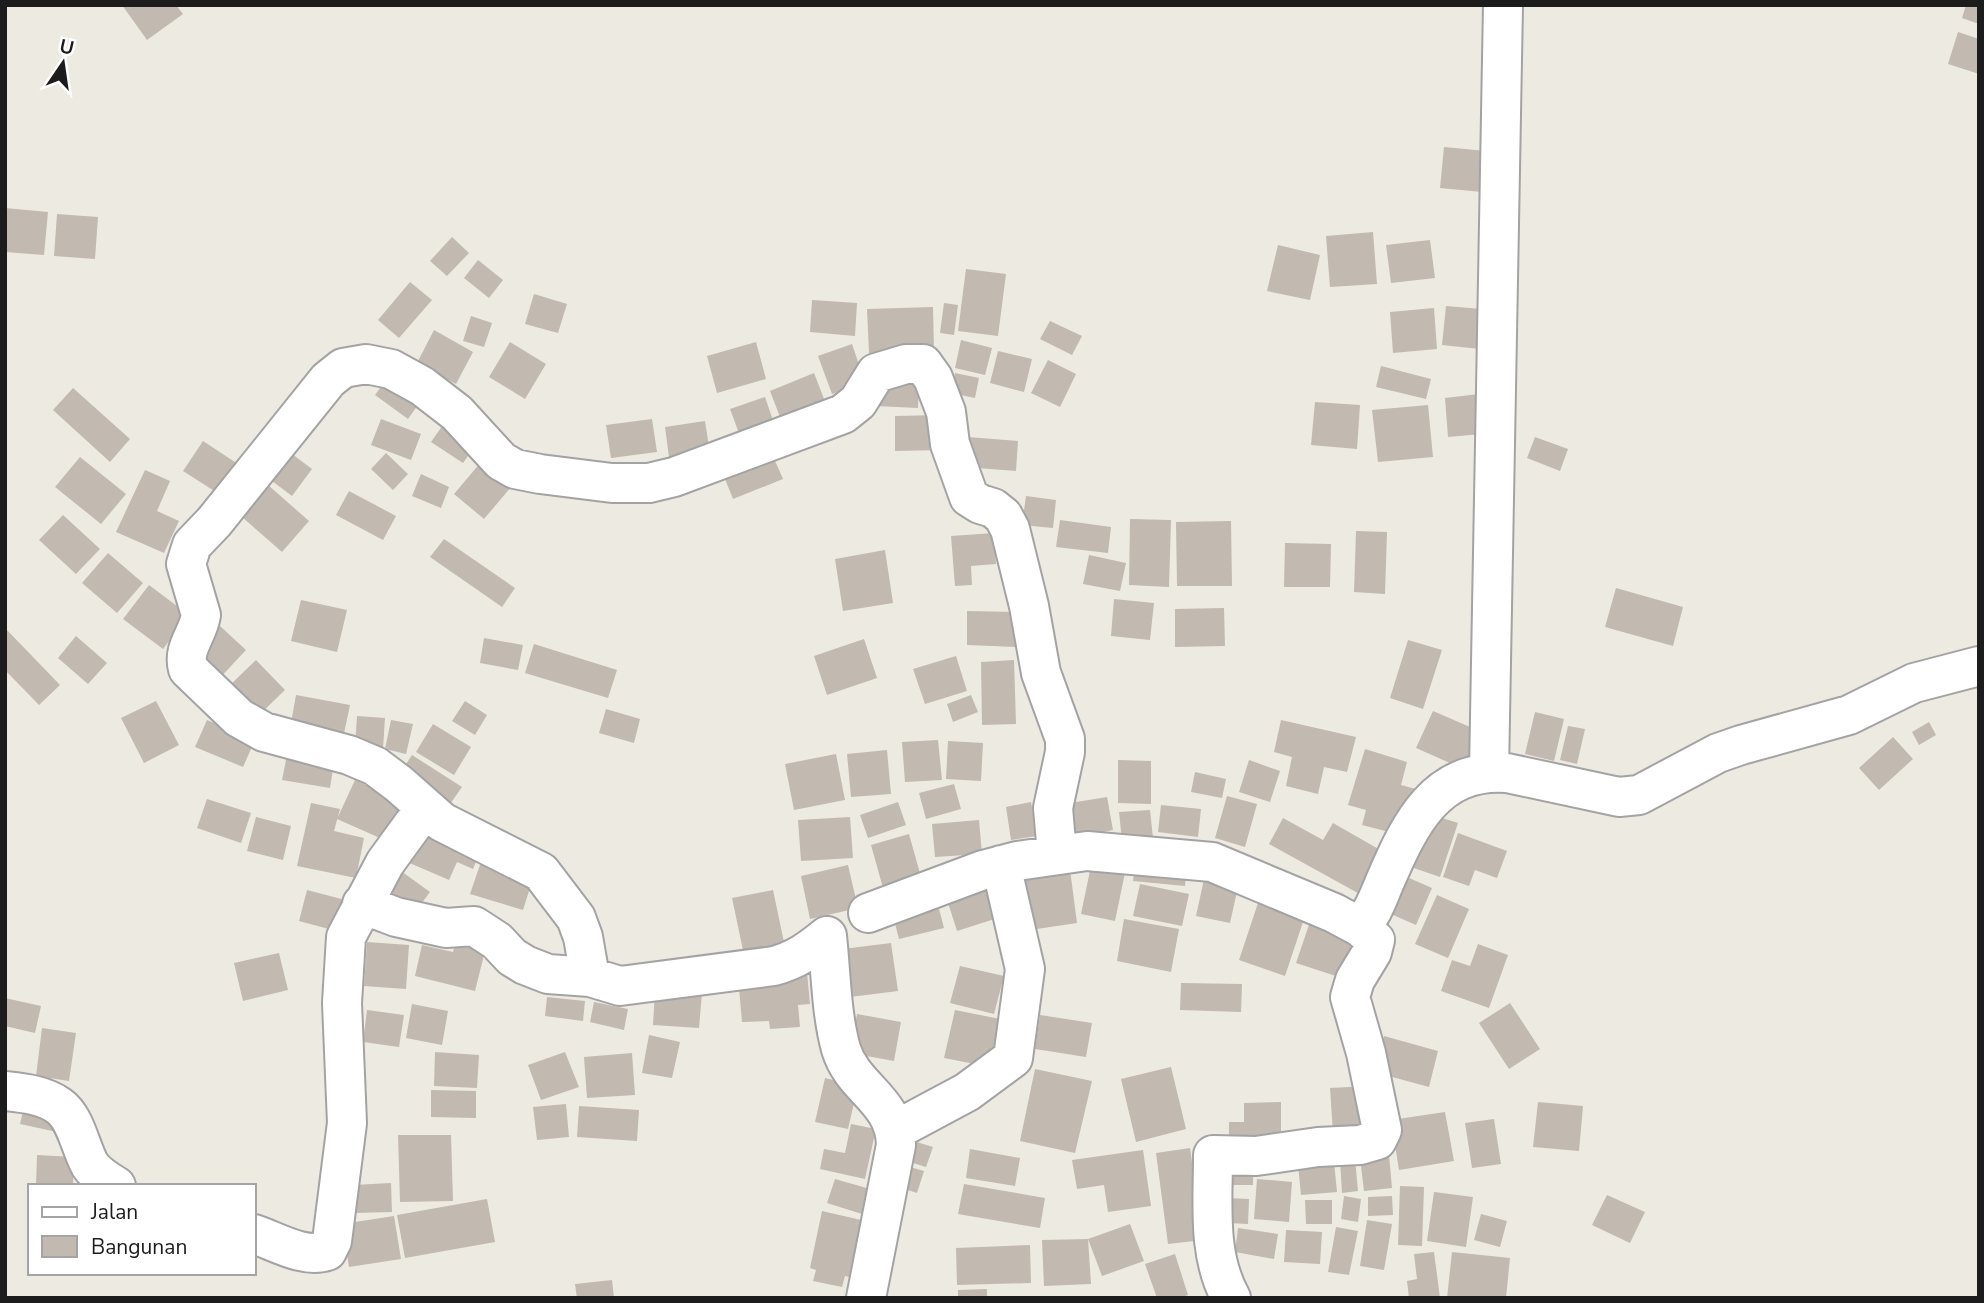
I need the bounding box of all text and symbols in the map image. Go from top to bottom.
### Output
north arrow [28,28,98,98]
text: U [57,33,76,62]
legend [28,1184,256,1275]
text: Jalan [90,1198,138,1226]
text: Bangunan [91,1233,187,1261]

